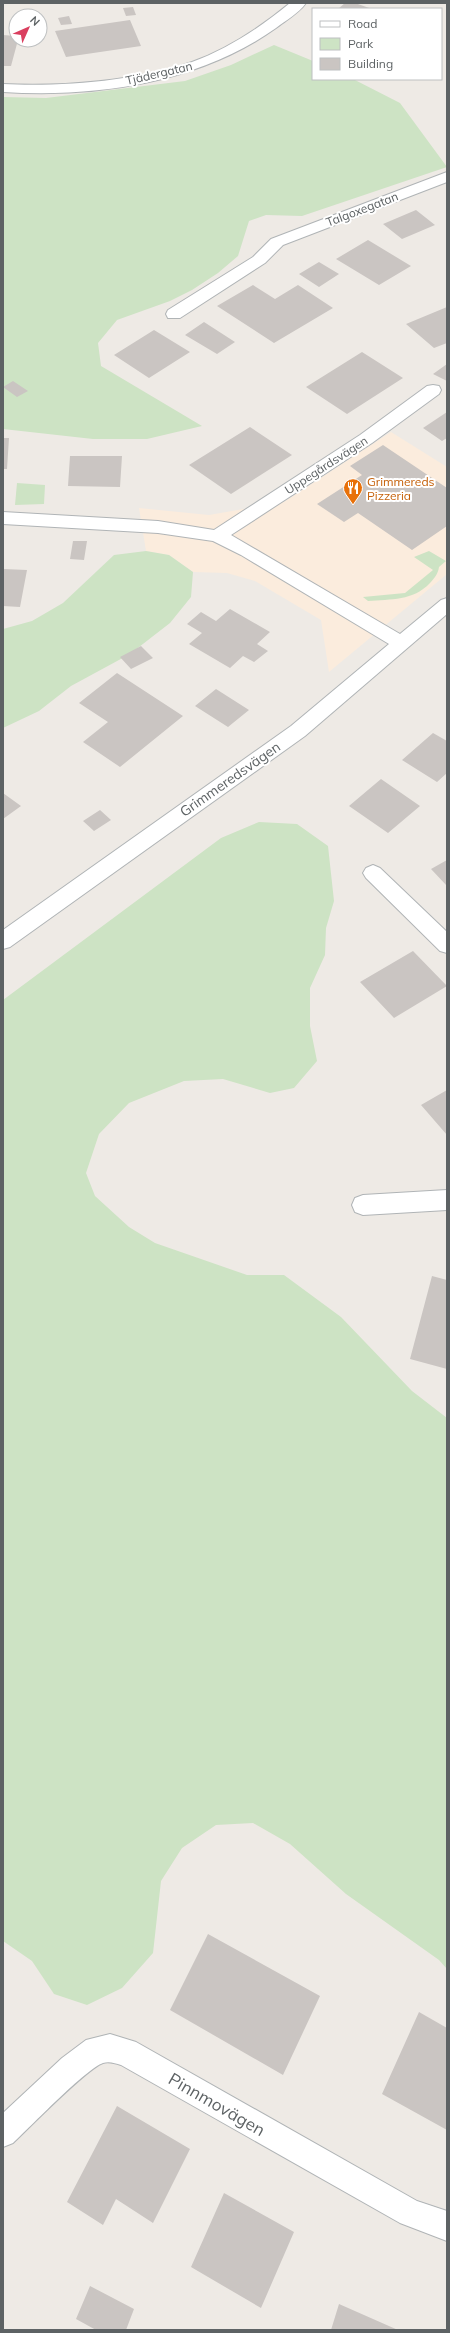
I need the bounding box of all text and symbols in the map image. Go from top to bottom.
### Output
north arrow [8,8,48,48]
legend [312,8,442,80]
text: N [27,13,43,29]
text: Road [348,16,377,31]
text: Park [348,36,374,51]
text: Building [348,56,393,71]
street label: Tjädergatan [124,58,194,88]
street label: Talgoxegatan [324,188,400,230]
street label: Uppegårdsvägen [282,433,370,497]
place label: Grimmereds Pizzeria [367,474,435,503]
restaurant icon: Grimmereds Pizzeria [342,477,364,505]
street label: Grimmeredsvägen [176,738,284,820]
street label: Pinnmovägen [165,2068,269,2140]

